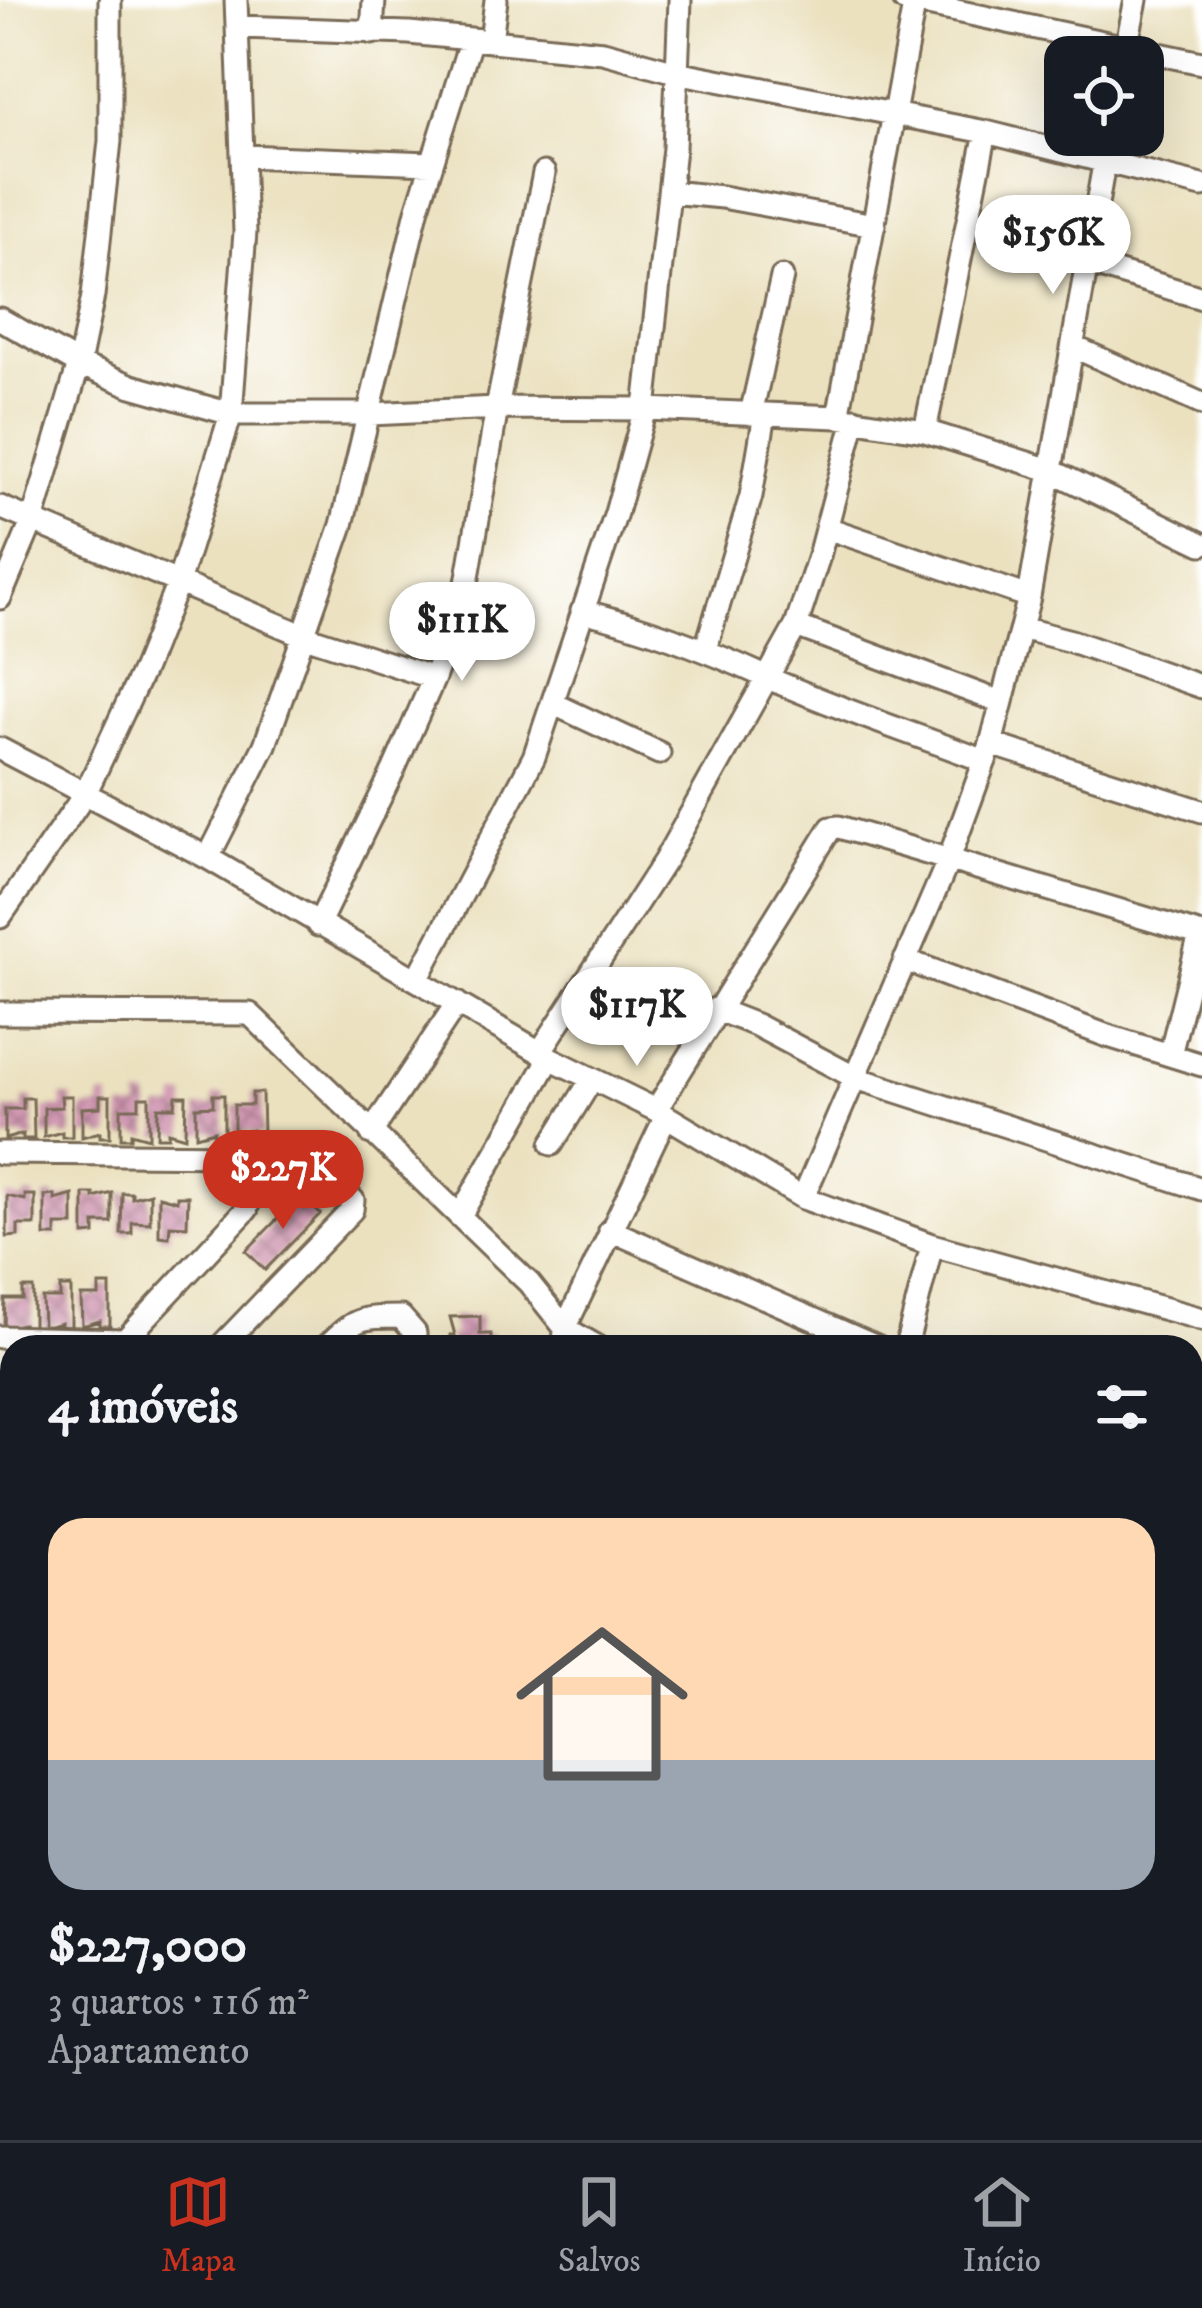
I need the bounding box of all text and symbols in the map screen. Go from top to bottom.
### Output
map controls [1044,36,1164,156]
button: locate [1044,36,1164,156]
pin: $156K [969,195,1137,297]
text: $156K [1002,209,1104,258]
pin: $111K [378,582,546,684]
text: $111K [416,596,508,645]
pin: $117K [553,967,721,1069]
text: $117K [588,981,686,1030]
pin: $227K [199,1130,367,1232]
text: $227K [230,1144,336,1193]
icon: filters [1089,1374,1155,1440]
text: 4 imóveis [48,1375,238,1439]
icon: home [494,1596,710,1812]
text: $227,000 [48,1914,247,1978]
text: 3 quartos · 116 m² [48,1978,309,2027]
text: Apartamento [48,2027,250,2076]
tab: Mapa [161,2169,236,2282]
tab: Salvos [558,2169,641,2282]
tab: Início [963,2169,1041,2282]

